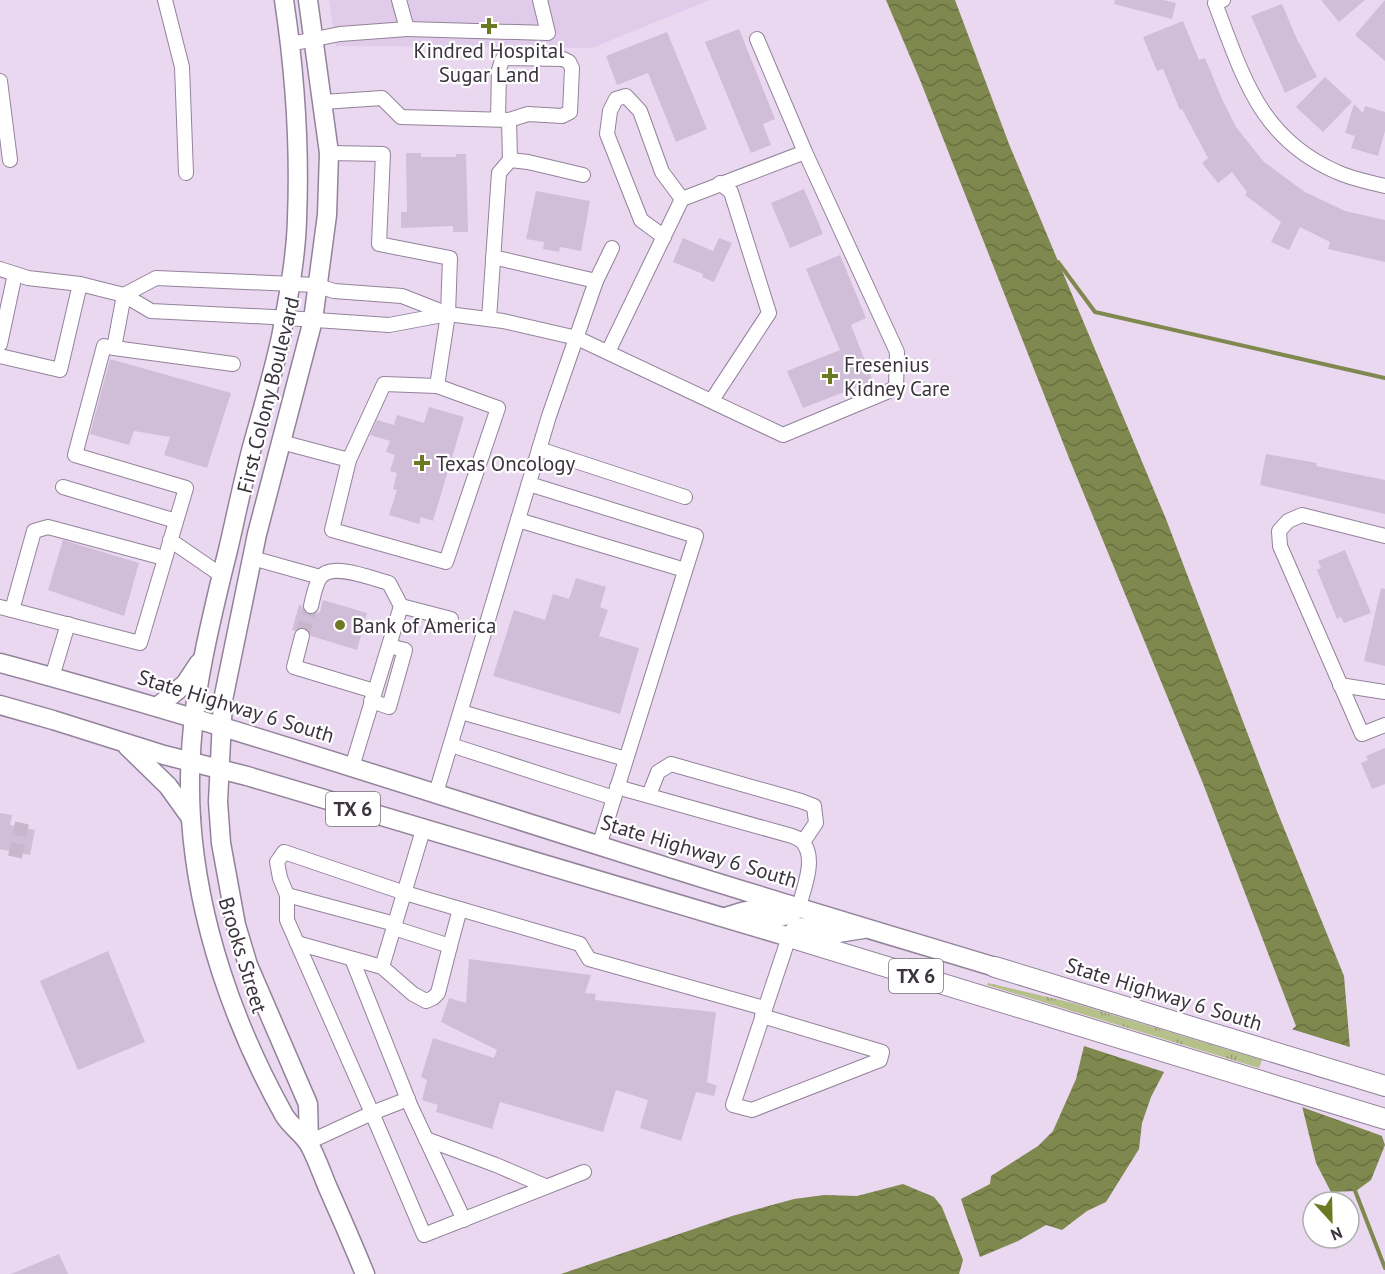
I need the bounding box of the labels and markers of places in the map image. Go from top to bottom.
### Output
marker: Kindred Hospital Sugar Land [480,17,498,35]
place label: Kindred Hospital Sugar Land [414,37,564,88]
place label: Fresenius Kidney Care [844,351,950,402]
marker: Fresenius Kidney Care [821,367,839,385]
place label: Texas Oncology [436,450,576,477]
marker: Texas Oncology [413,454,431,472]
place label: Bank of America [352,612,497,639]
marker: Bank of America [333,618,347,632]

